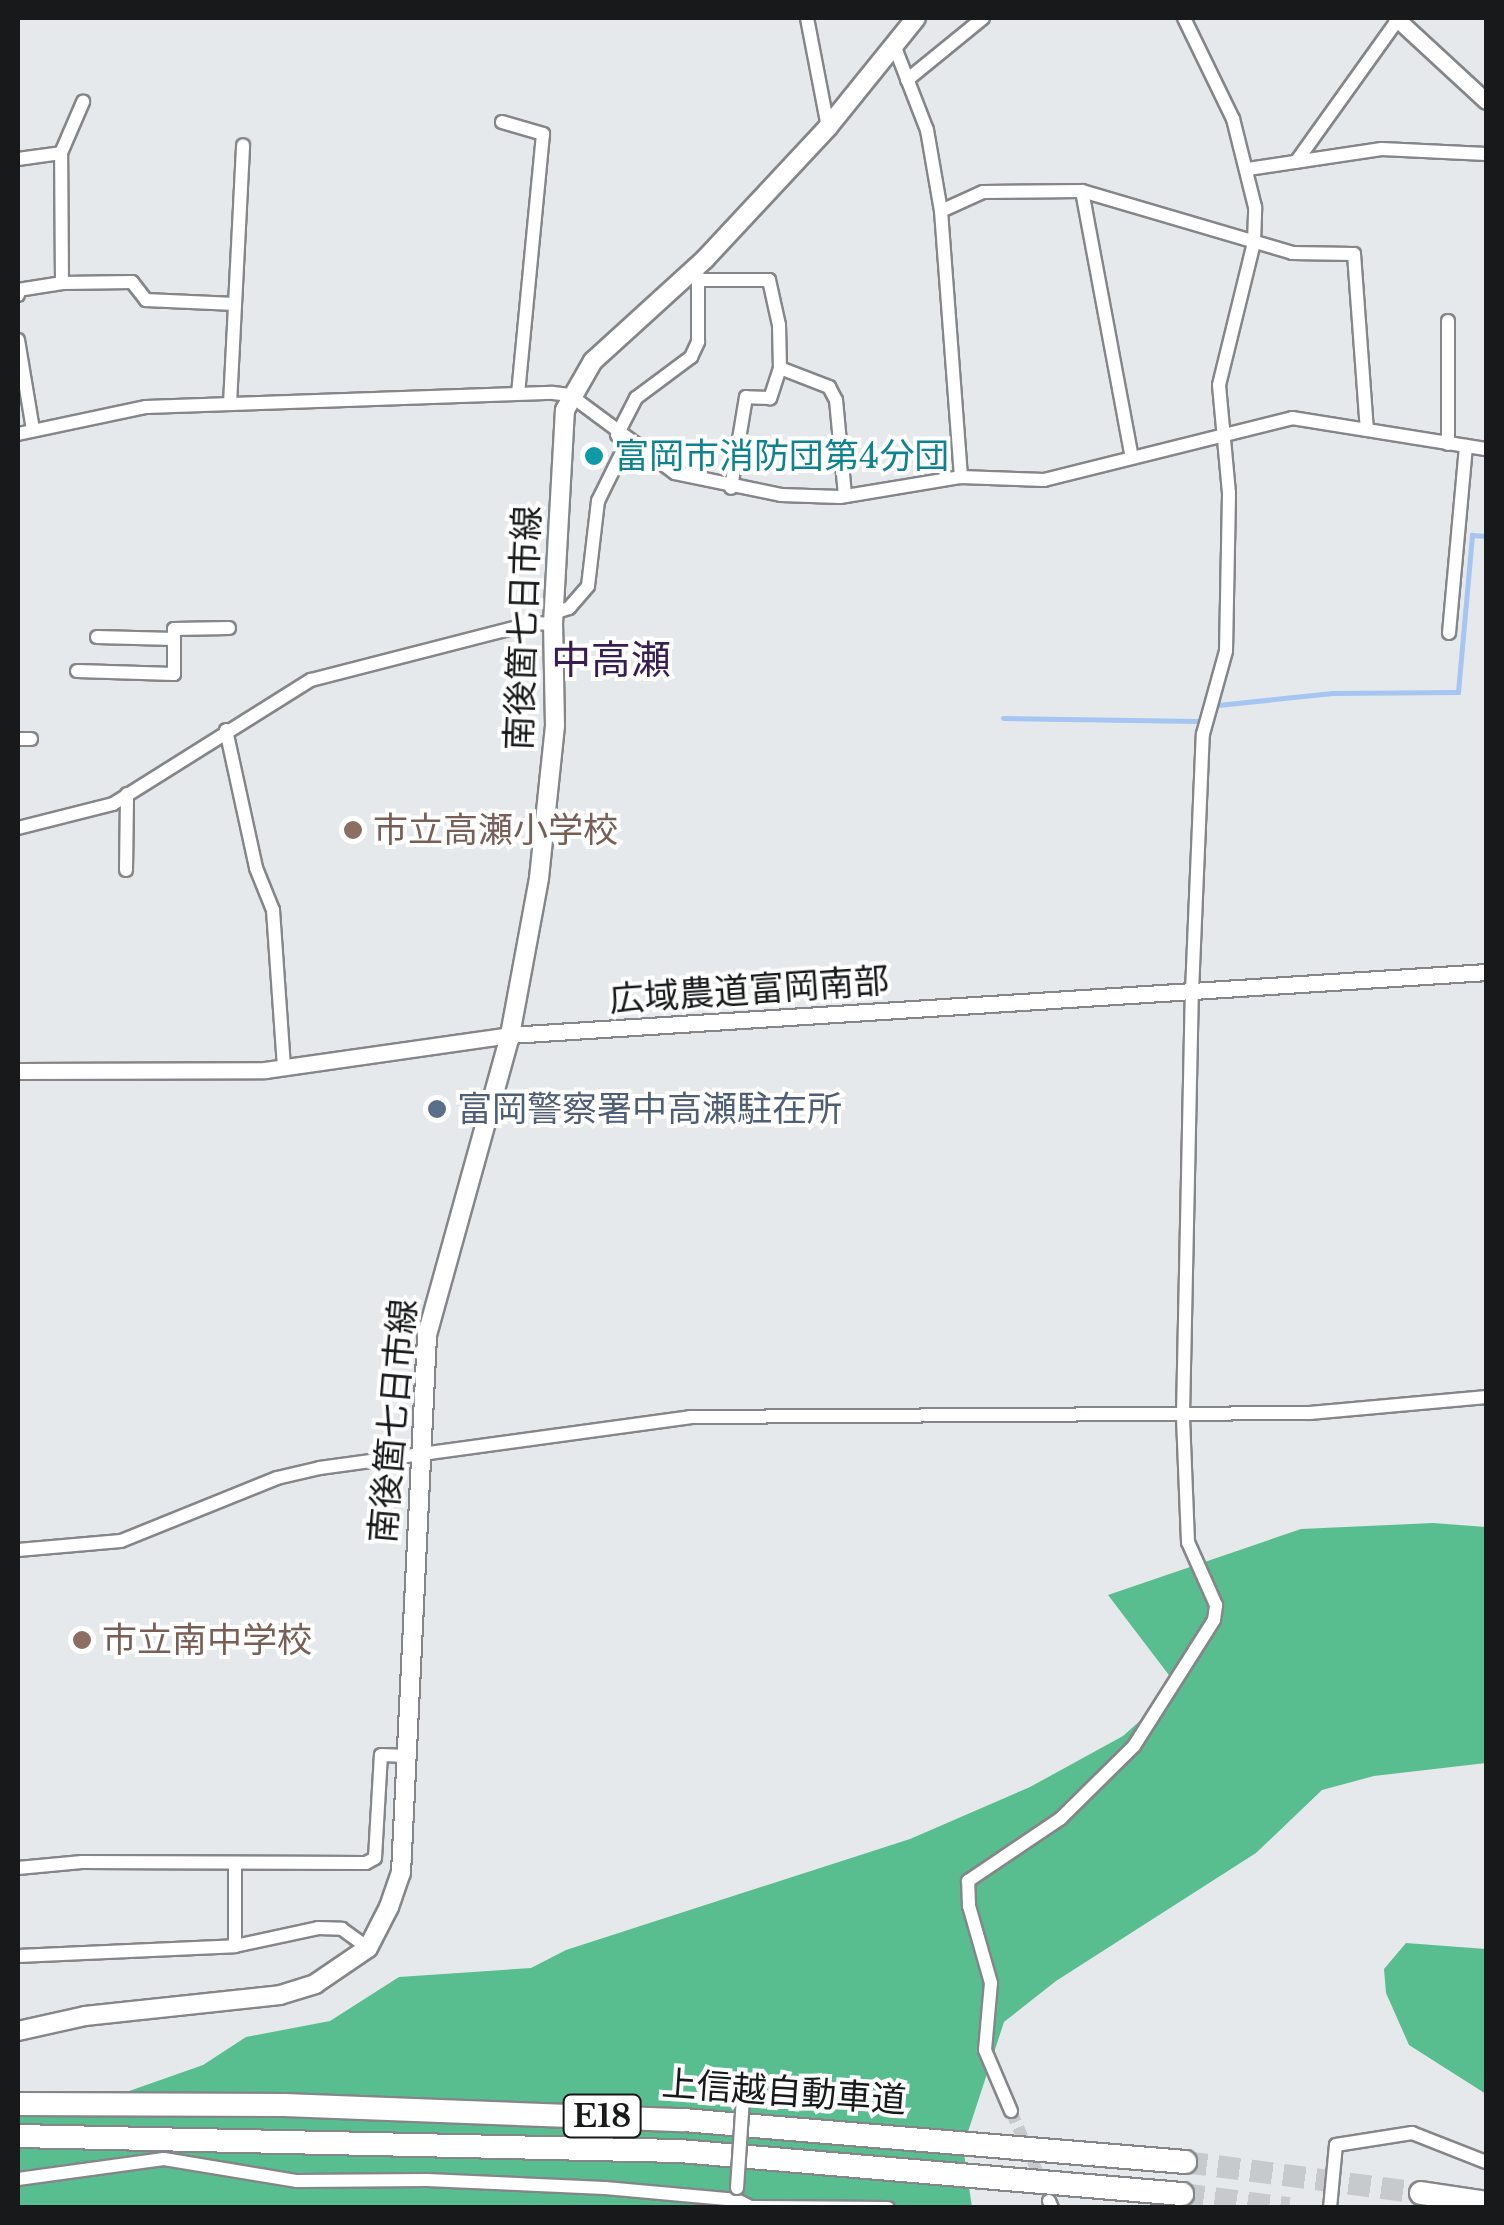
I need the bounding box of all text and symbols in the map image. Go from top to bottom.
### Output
place label: 富岡市消防団第4分団 [614,435,949,477]
marker: 富岡市消防団第4分団 [583,445,605,467]
street label: 南後箇七日市線 [498,505,548,751]
district label: 中高瀬 [551,636,671,684]
place label: 市立高瀬小学校 [373,809,618,851]
marker: 市立高瀬小学校 [342,819,364,841]
street label: 広域農道富岡南部 [608,959,890,1021]
place label: 富岡警察署中高瀬駐在所 [457,1088,842,1130]
marker: 富岡警察署中高瀬駐在所 [426,1098,448,1120]
street label: 南後箇七日市線 [361,1297,425,1545]
place label: 市立南中学校 [102,1619,312,1661]
marker: 市立南中学校 [71,1629,93,1651]
street label: 上信越自動車道 [660,2063,908,2121]
road number: E18 [562,2089,642,2143]

